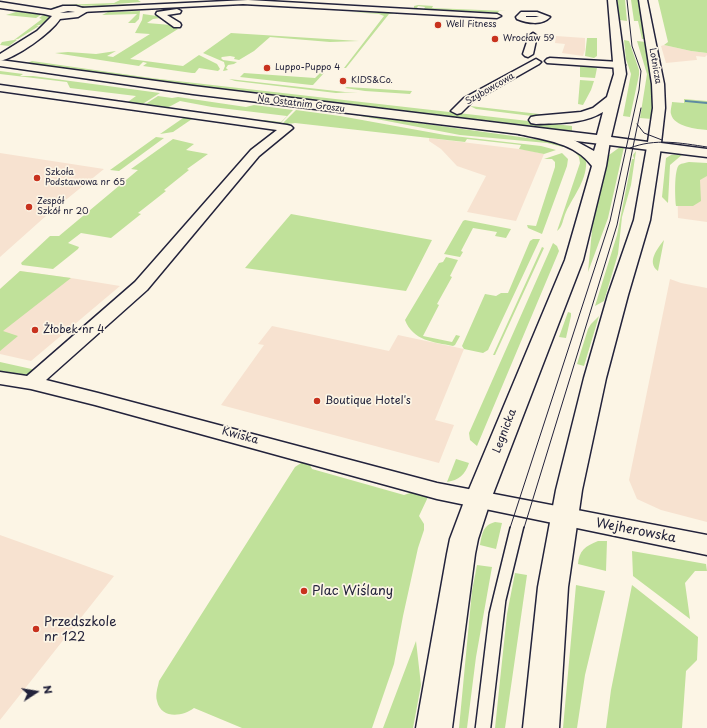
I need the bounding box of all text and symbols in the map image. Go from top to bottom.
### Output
marker: Well Fitness [433,20,443,30]
place label: Well Fitness [446,20,497,30]
marker: Wrocław 59 [490,34,500,44]
place label: Wrocław 59 [503,34,555,44]
street label: Lotnicza [647,47,663,85]
marker: Luppo-Puppo 4 [262,63,272,73]
place label: Luppo-Puppo 4 [275,63,340,73]
street label: Szybowcowa [464,71,516,107]
marker: KIDS&Co. [338,76,348,86]
place label: KIDS&Co. [351,76,393,86]
street label: Na Ostatnim Groszu [257,93,345,115]
place label: Szkoła Podstawowa nr 65 [45,168,125,189]
marker: Szkoła Podstawowa nr 65 [32,173,42,183]
place label: Zespół Szkół nr 20 [37,197,89,218]
marker: Zespół Szkół nr 20 [24,202,34,212]
place label: Żłobek nr 4 [43,323,104,337]
marker: Żłobek nr 4 [30,325,40,335]
place label: Boutique Hotel's [325,394,411,408]
marker: Boutique Hotel's [312,396,322,406]
street label: Legnicka [491,407,519,455]
street label: Kwiska [220,425,260,447]
street label: Wejherowska [595,516,677,546]
place label: Plac Wiślany [312,583,393,599]
marker: Plac Wiślany [299,586,309,596]
place label: Przedszkole nr 122 [44,614,116,645]
marker: Przedszkole nr 122 [31,624,41,634]
north arrow [16,672,56,712]
text: N [39,683,57,695]

